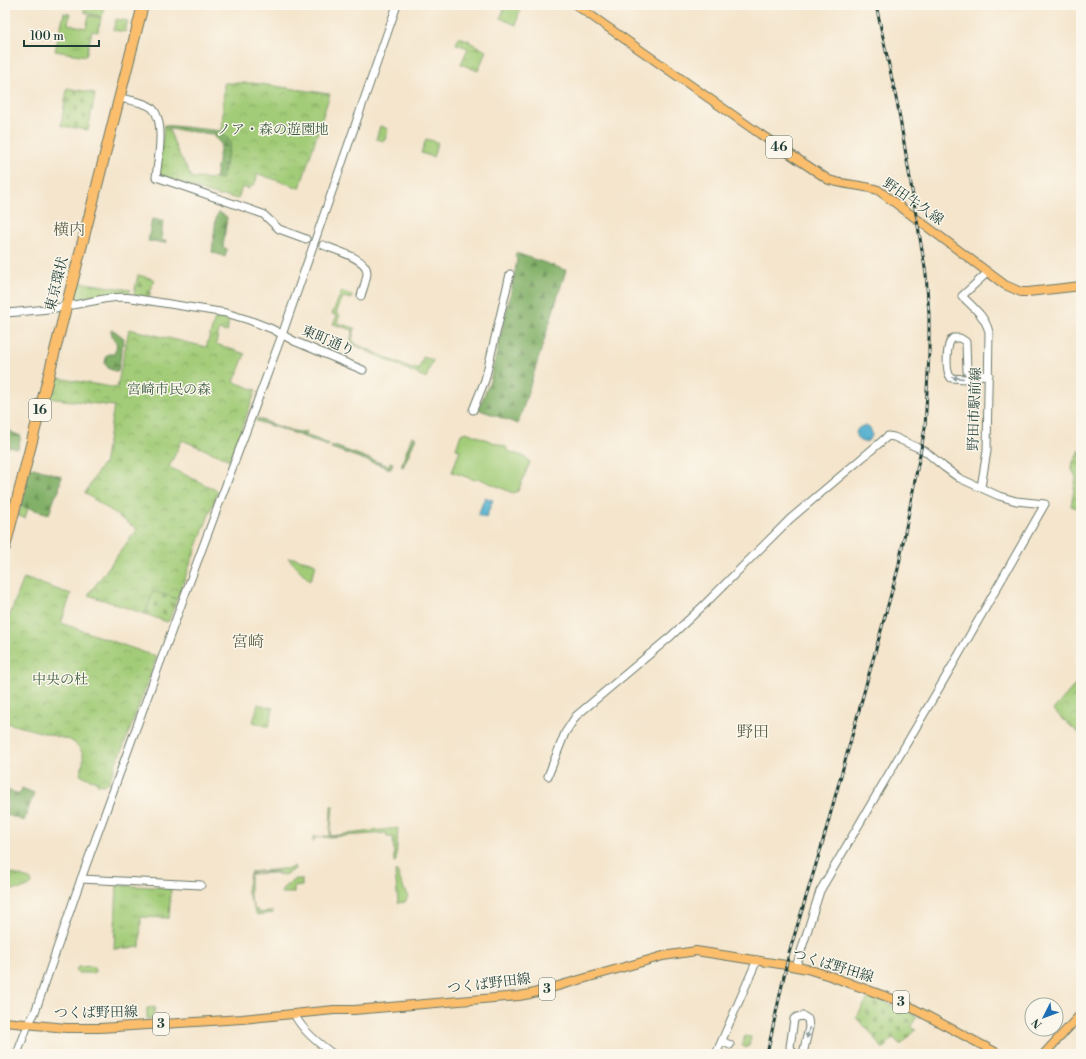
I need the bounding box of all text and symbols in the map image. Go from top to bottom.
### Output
scale bar [24,22,99,48]
text: 100 m [30,29,64,44]
park label: ノア・森の遊園地 [217,121,329,139]
road number: 46 [766,136,792,158]
street label: 野田牛久線 [879,175,947,229]
district label: 横内 [53,220,85,240]
street label: 東京環状 [41,255,73,313]
street label: 東町通り [299,322,357,360]
street label: 野田市駅前線 [965,367,985,451]
one-way arrow [952,375,964,382]
park label: 宮崎市民の森 [127,381,211,399]
road number: 16 [29,399,51,421]
district label: 宮崎 [232,632,264,652]
park label: 中央の杜 [32,671,88,689]
district label: 野田 [737,722,769,742]
street label: つくば野田線 [790,945,876,987]
street label: つくば野田線 [446,970,532,998]
road number: 3 [539,978,555,1000]
road number: 3 [893,991,909,1013]
north arrow [1024,997,1064,1037]
street label: つくば野田線 [54,1003,138,1023]
road number: 3 [153,1013,169,1035]
text: N [1029,1015,1045,1031]
one-way arrow [804,1027,810,1040]

